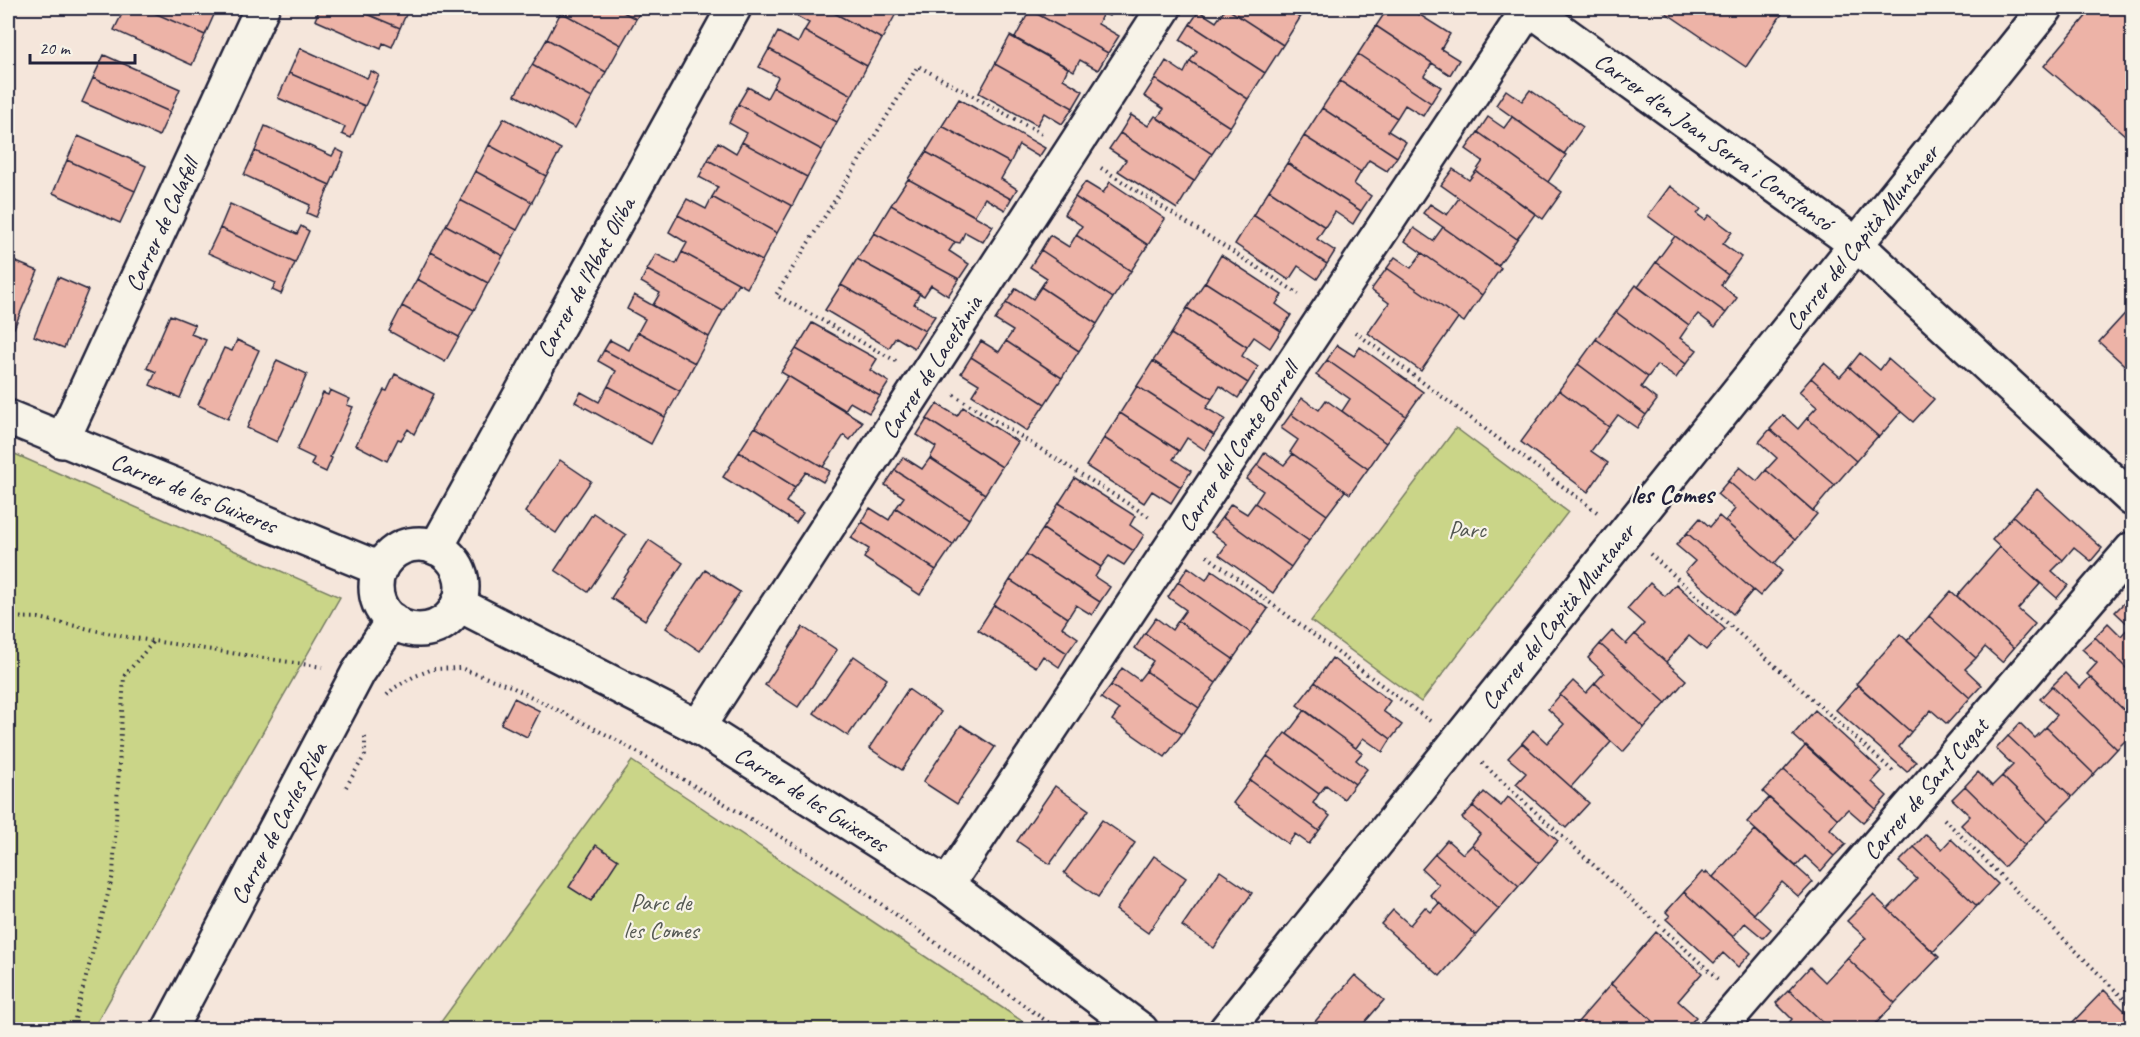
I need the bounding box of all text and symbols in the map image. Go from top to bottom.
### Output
scale bar [30,27,135,65]
text: 20 m [39,37,72,59]
street label: Carrer d'en Joan Serra i Constansó [1589,45,1842,240]
street label: Carrer del Capità Muntaner [1778,137,1947,337]
street label: Carrer de Calafell [118,150,207,296]
street label: Carrer de l'Abat Oliba [529,190,643,363]
street label: Carrer de Lacetània [874,289,989,444]
street label: Carrer del Comte Borrell [1171,353,1307,537]
street label: Carrer de les Guixeres [107,446,283,541]
district label: les Comes [1630,478,1716,511]
park label: Parc [1448,514,1487,544]
street label: Carrer del Capità Muntaner [1474,516,1643,716]
street label: Carrer de Sant Cugat [1856,710,1996,866]
street label: Carrer de Carles Riba [223,736,334,909]
street label: Carrer de les Guixeres [729,739,895,860]
park label: Parc de les Comes [623,887,701,945]

